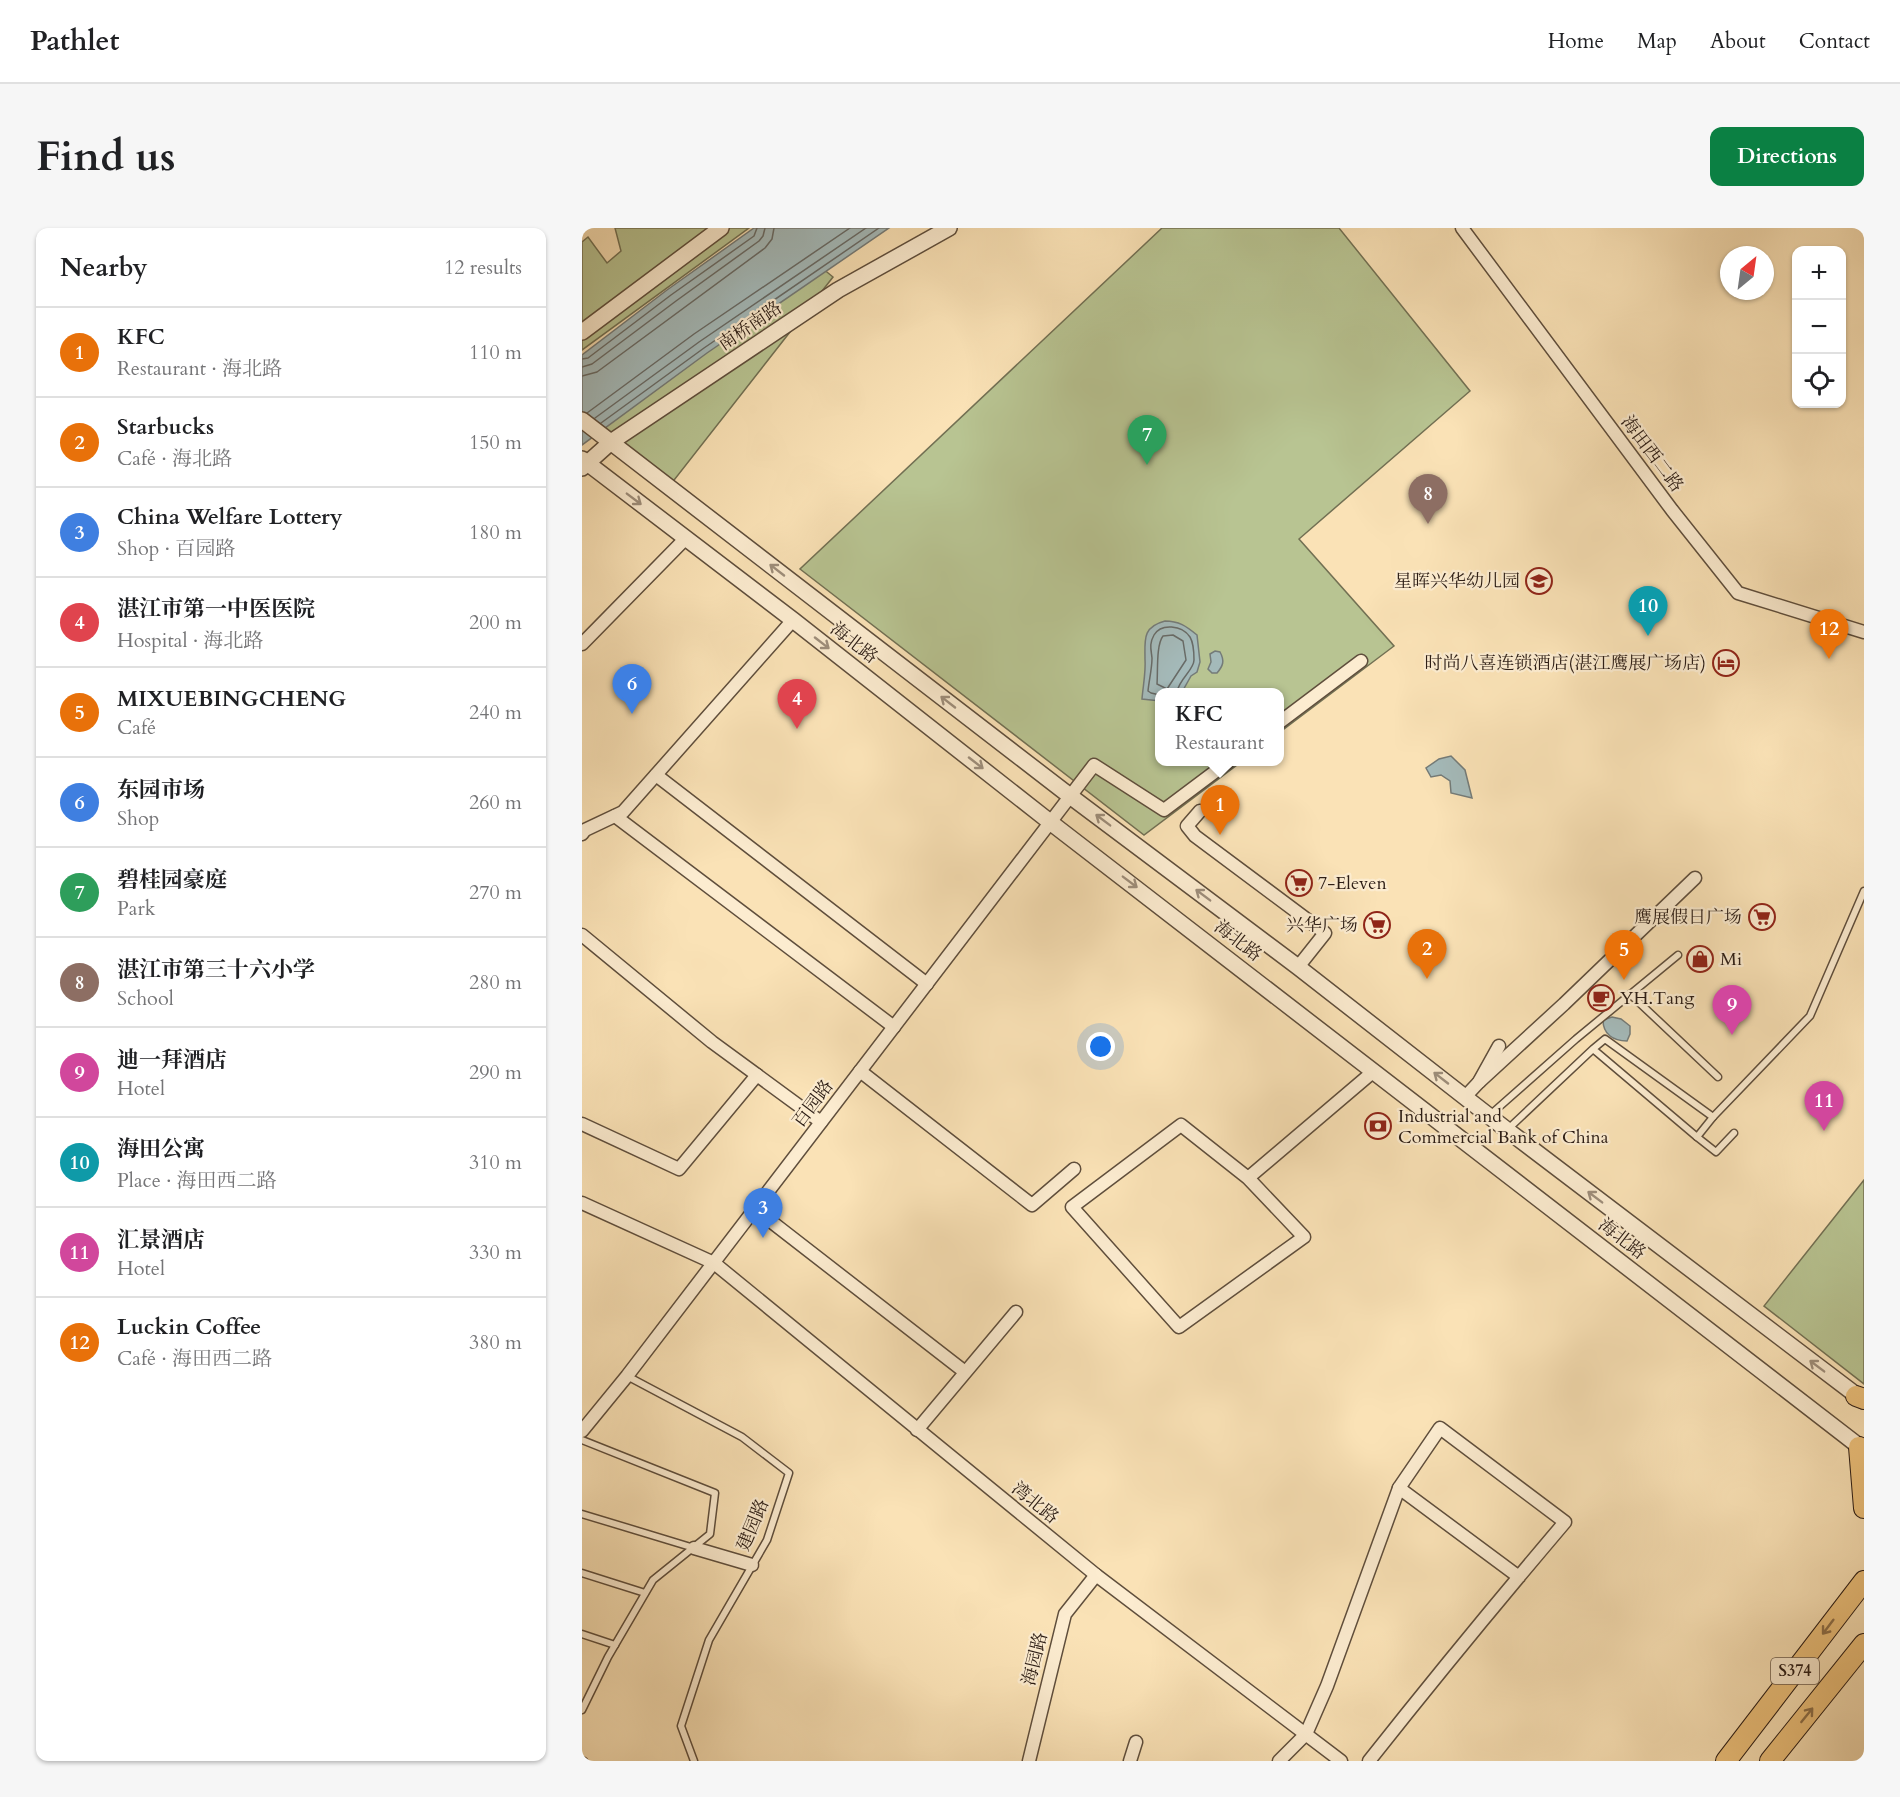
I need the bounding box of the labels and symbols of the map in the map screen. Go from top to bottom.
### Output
north arrow [1720,246,1774,300]
street label: 南桥南路 [713,296,787,356]
street label: 海田西二路 [1615,411,1689,497]
pin: 7 [1128,416,1166,465]
pin: 8 [1408,474,1448,524]
one-way arrow [626,492,642,505]
one-way arrow [769,563,785,576]
school or university icon: 星晖兴华幼儿园 [1524,566,1554,596]
place label: 星晖兴华幼儿园 [1394,569,1520,594]
pin: 10 [1628,586,1668,636]
pin: 12 [1810,610,1848,659]
street label: 海北路 [825,617,883,669]
one-way arrow [814,636,830,649]
hotel icon: 时尚八喜连锁酒店(湛江鹰展广场店) [1711,648,1741,678]
place label: 时尚八喜连锁酒店(湛江鹰展广场店) [1425,651,1706,676]
pin: 6 [613,664,652,714]
pin: 4 [778,680,816,729]
one-way arrow [940,695,956,708]
one-way arrow [967,757,983,770]
pin: 1 [1200,786,1240,835]
one-way arrow [1095,814,1111,826]
supermarket icon: 7-Eleven [1284,868,1314,898]
place label: 7-Eleven [1318,871,1387,896]
one-way arrow [1122,876,1138,889]
one-way arrow [1195,889,1211,902]
supermarket icon: 鹰展假日广场 [1747,902,1777,932]
place label: 鹰展假日广场 [1634,905,1742,930]
supermarket icon: 兴华广场 [1362,910,1392,940]
place label: 兴华广场 [1286,913,1358,938]
street label: 海北路 [1209,915,1267,967]
pin: 2 [1408,930,1446,979]
pin: 5 [1604,930,1644,980]
shop icon: Mi [1685,944,1715,974]
place label: Mi [1720,947,1742,972]
cafe icon: YH.Tang [1586,983,1616,1013]
place label: YH.Tang [1620,986,1695,1011]
pin: 9 [1712,986,1752,1035]
your location [1086,1032,1115,1061]
one-way arrow [1433,1071,1449,1084]
street label: 百园路 [787,1075,839,1133]
pin: 11 [1804,1082,1844,1131]
place label: Industrial and Commercial Bank of China [1398,1104,1609,1150]
bank icon: Industrial and Commercial Bank of China [1363,1111,1393,1141]
pin: 3 [744,1188,783,1238]
one-way arrow [1588,1191,1604,1204]
street label: 海北路 [1593,1213,1651,1265]
one-way arrow [1810,1360,1826,1372]
street label: 湾北路 [1006,1476,1064,1530]
street label: 建园路 [731,1495,775,1555]
one-way arrow [1822,1619,1835,1635]
street label: 海园路 [1016,1630,1054,1688]
road number: S374 [1771,1658,1819,1684]
one-way arrow [1800,1708,1813,1724]

